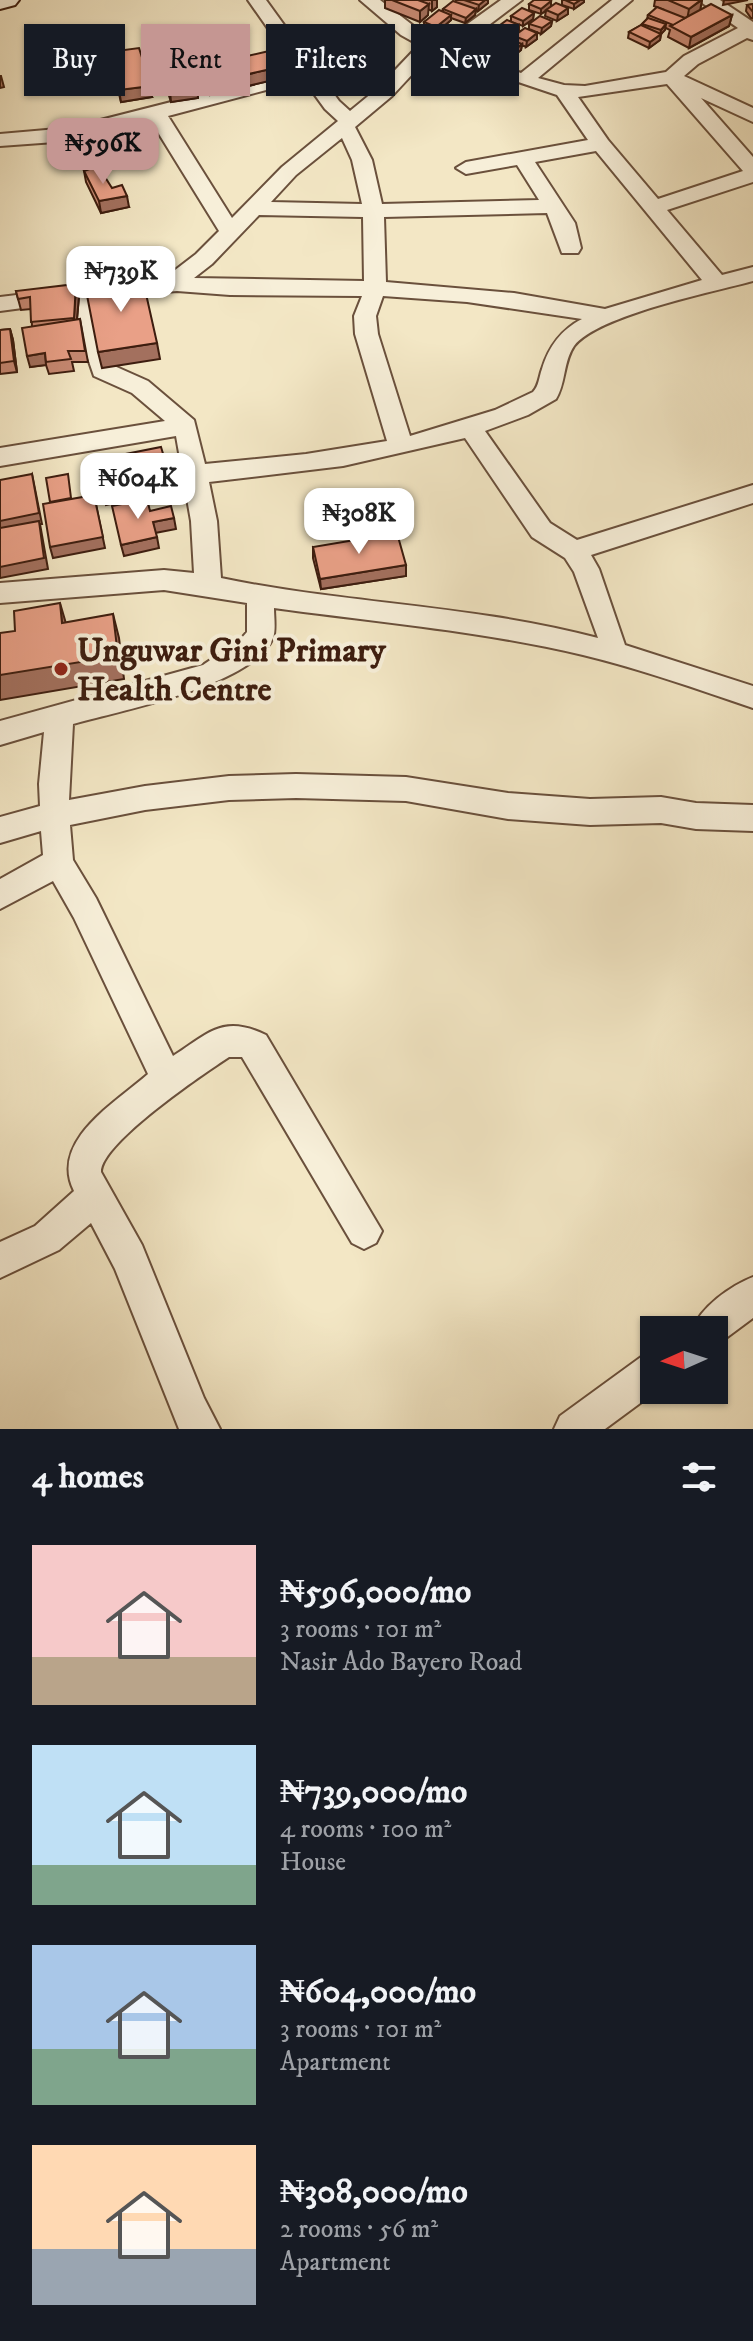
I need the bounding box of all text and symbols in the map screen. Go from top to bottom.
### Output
chip: Buy [24,24,125,96]
chip: Rent [141,24,250,96]
chip: Filters [266,24,395,96]
chip: New [411,24,519,96]
pin: ₦596K [47,118,159,186]
text: ₦596K [65,127,141,160]
pin: ₦739K [65,246,177,314]
text: ₦739K [84,255,158,288]
pin: ₦604K [82,453,194,521]
text: ₦604K [98,462,178,495]
pin: ₦308K [303,488,415,556]
text: ₦308K [322,497,396,530]
place label: Unguwar Gini Primary Health Centre [77,630,386,711]
marker: Unguwar Gini Primary Health Centre [52,660,70,678]
north arrow [640,1316,728,1404]
map controls [640,1316,728,1404]
icon: filters [677,1455,721,1499]
text: 4 homes [32,1456,144,1498]
text: ₦596,000/mo [280,1571,471,1613]
icon: home [96,1577,192,1673]
text: 3 rooms · 101 m² [280,1613,441,1646]
text: Nasir Ado Bayero Road [280,1646,522,1679]
text: ₦739,000/mo [280,1771,467,1813]
icon: home [96,1777,192,1873]
text: 4 rooms · 100 m² [280,1813,451,1846]
text: House [280,1846,346,1879]
text: ₦604,000/mo [280,1971,476,2013]
icon: home [96,1977,192,2073]
text: 3 rooms · 101 m² [280,2013,441,2046]
text: Apartment [280,2046,391,2079]
text: ₦308,000/mo [280,2171,468,2213]
icon: home [96,2177,192,2273]
text: 2 rooms · 56 m² [280,2213,438,2246]
text: Apartment [280,2246,391,2279]

